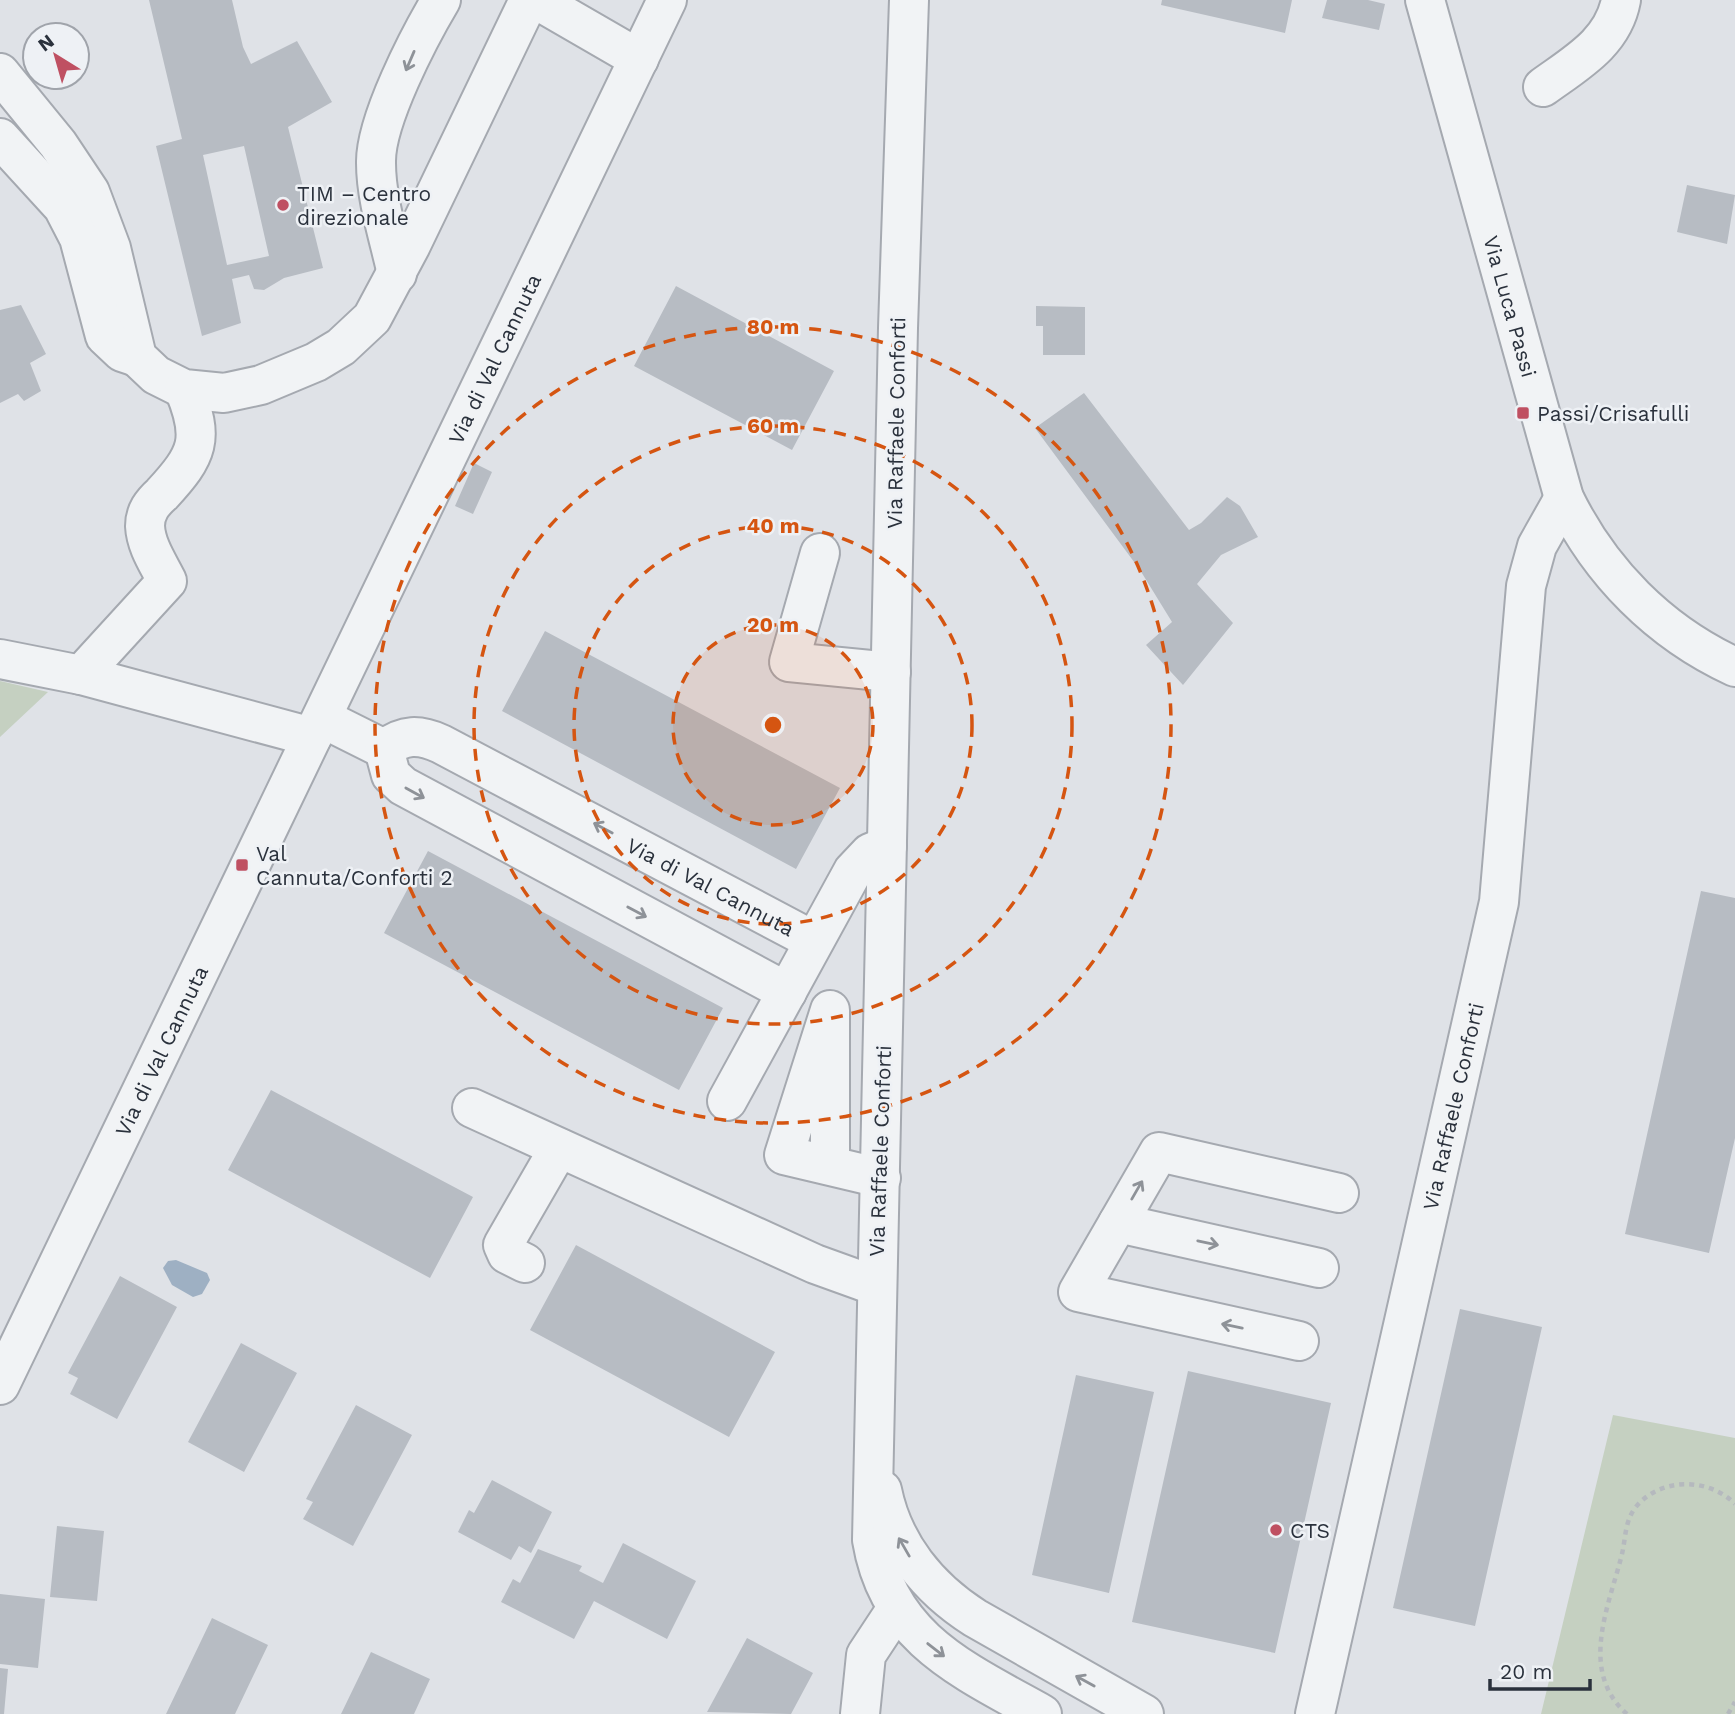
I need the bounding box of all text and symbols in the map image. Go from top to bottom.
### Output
north arrow [21,21,91,91]
text: N [34,29,59,56]
one-way arrow [403,50,416,71]
place label: TIM – Centro direzionale [297,181,431,230]
marker: TIM – Centro direzionale [275,197,291,213]
street label: Via Luca Passi [1479,233,1542,380]
street label: Via di Val Cannuta [443,269,546,448]
text: 80 m [747,314,799,339]
street label: Via Raffaele Conforti [882,317,910,529]
place label: Passi/Crisafulli [1537,401,1689,426]
marker: Passi/Crisafulli [1515,405,1531,421]
text: 60 m [747,413,799,438]
text: 40 m [747,513,799,538]
text: 20 m [747,612,799,637]
centre of rings [761,713,785,737]
one-way arrow [404,786,424,800]
one-way arrow [593,821,613,835]
street label: Via di Val Cannuta [623,832,799,941]
place label: Val Cannuta/Conforti 2 [256,841,453,890]
marker: Val Cannuta/Conforti 2 [234,857,250,873]
one-way arrow [626,906,647,919]
street label: Via di Val Cannuta [109,961,213,1140]
street label: Via Raffaele Conforti [1417,1000,1488,1213]
street label: Via Raffaele Conforti [864,1045,896,1257]
one-way arrow [1130,1180,1144,1200]
one-way arrow [1196,1237,1219,1251]
one-way arrow [1221,1319,1244,1332]
place label: CTS [1290,1518,1330,1543]
marker: CTS [1268,1522,1284,1538]
one-way arrow [897,1538,911,1558]
one-way arrow [927,1643,945,1658]
scale bar [1490,1648,1590,1692]
text: 20 m [1500,1659,1552,1684]
one-way arrow [1075,1674,1095,1688]

